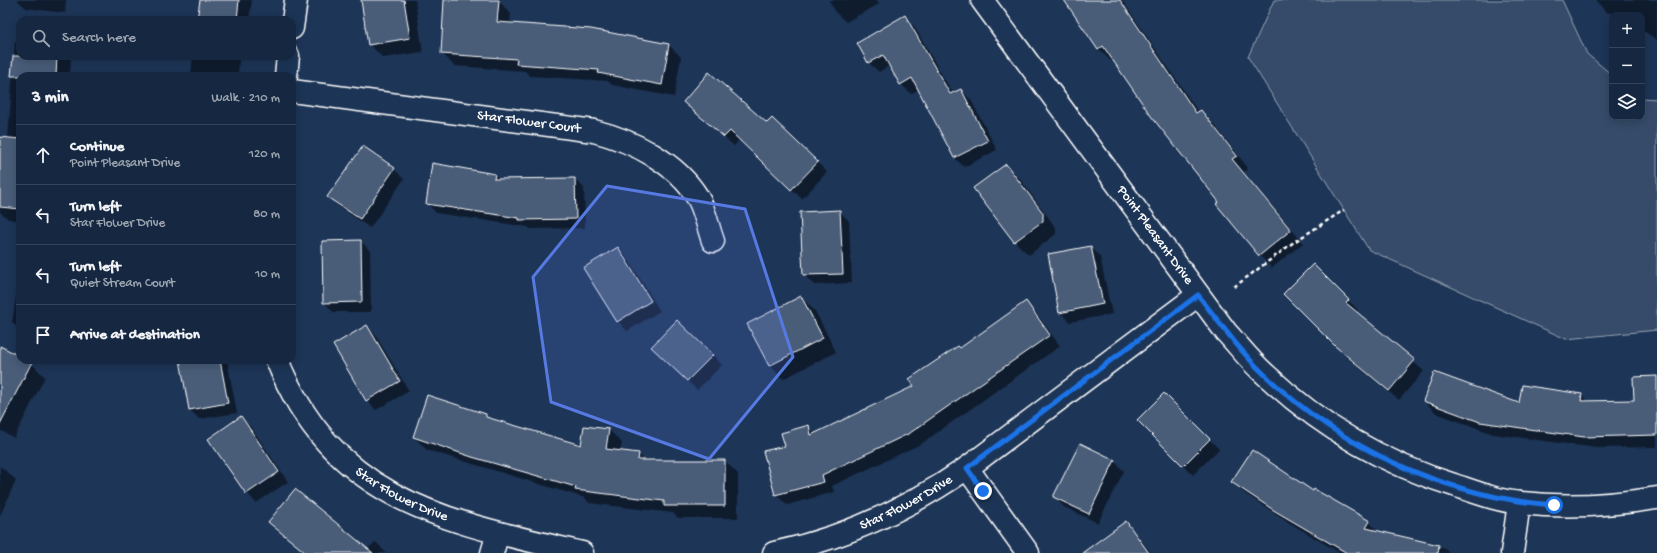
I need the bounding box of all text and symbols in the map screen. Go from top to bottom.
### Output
map controls [1609,12,1645,120]
button: + [1609,12,1645,48]
search box [16,16,296,60]
icon: search [30,27,52,49]
text: Search here [62,29,136,47]
button: − [1609,48,1645,84]
button: layers [1609,84,1645,120]
text: 3 min [32,88,69,108]
text: Walk · 210 m [212,91,280,106]
street label: Star Flower Court [476,107,583,138]
text: Continue [70,138,124,156]
icon: ahead [32,144,54,166]
text: 120 m [249,147,280,162]
text: Point Pleasant Drive [70,156,180,171]
street label: Point Pleasant Drive [1112,182,1197,289]
text: Turn left [70,198,121,216]
icon: left [32,204,54,226]
text: 80 m [253,207,280,222]
text: Star Flower Drive [70,216,165,231]
text: Turn left [70,258,121,276]
icon: left [32,264,54,286]
text: 10 m [255,267,280,282]
text: Quiet Stream Court [70,276,175,291]
icon: arrive [32,324,54,346]
text: Arrive at destination [70,326,200,344]
street label: Star Flower Drive [351,464,451,526]
street label: Star Flower Drive [857,471,957,534]
route end [974,482,992,500]
route start [1545,496,1563,514]

